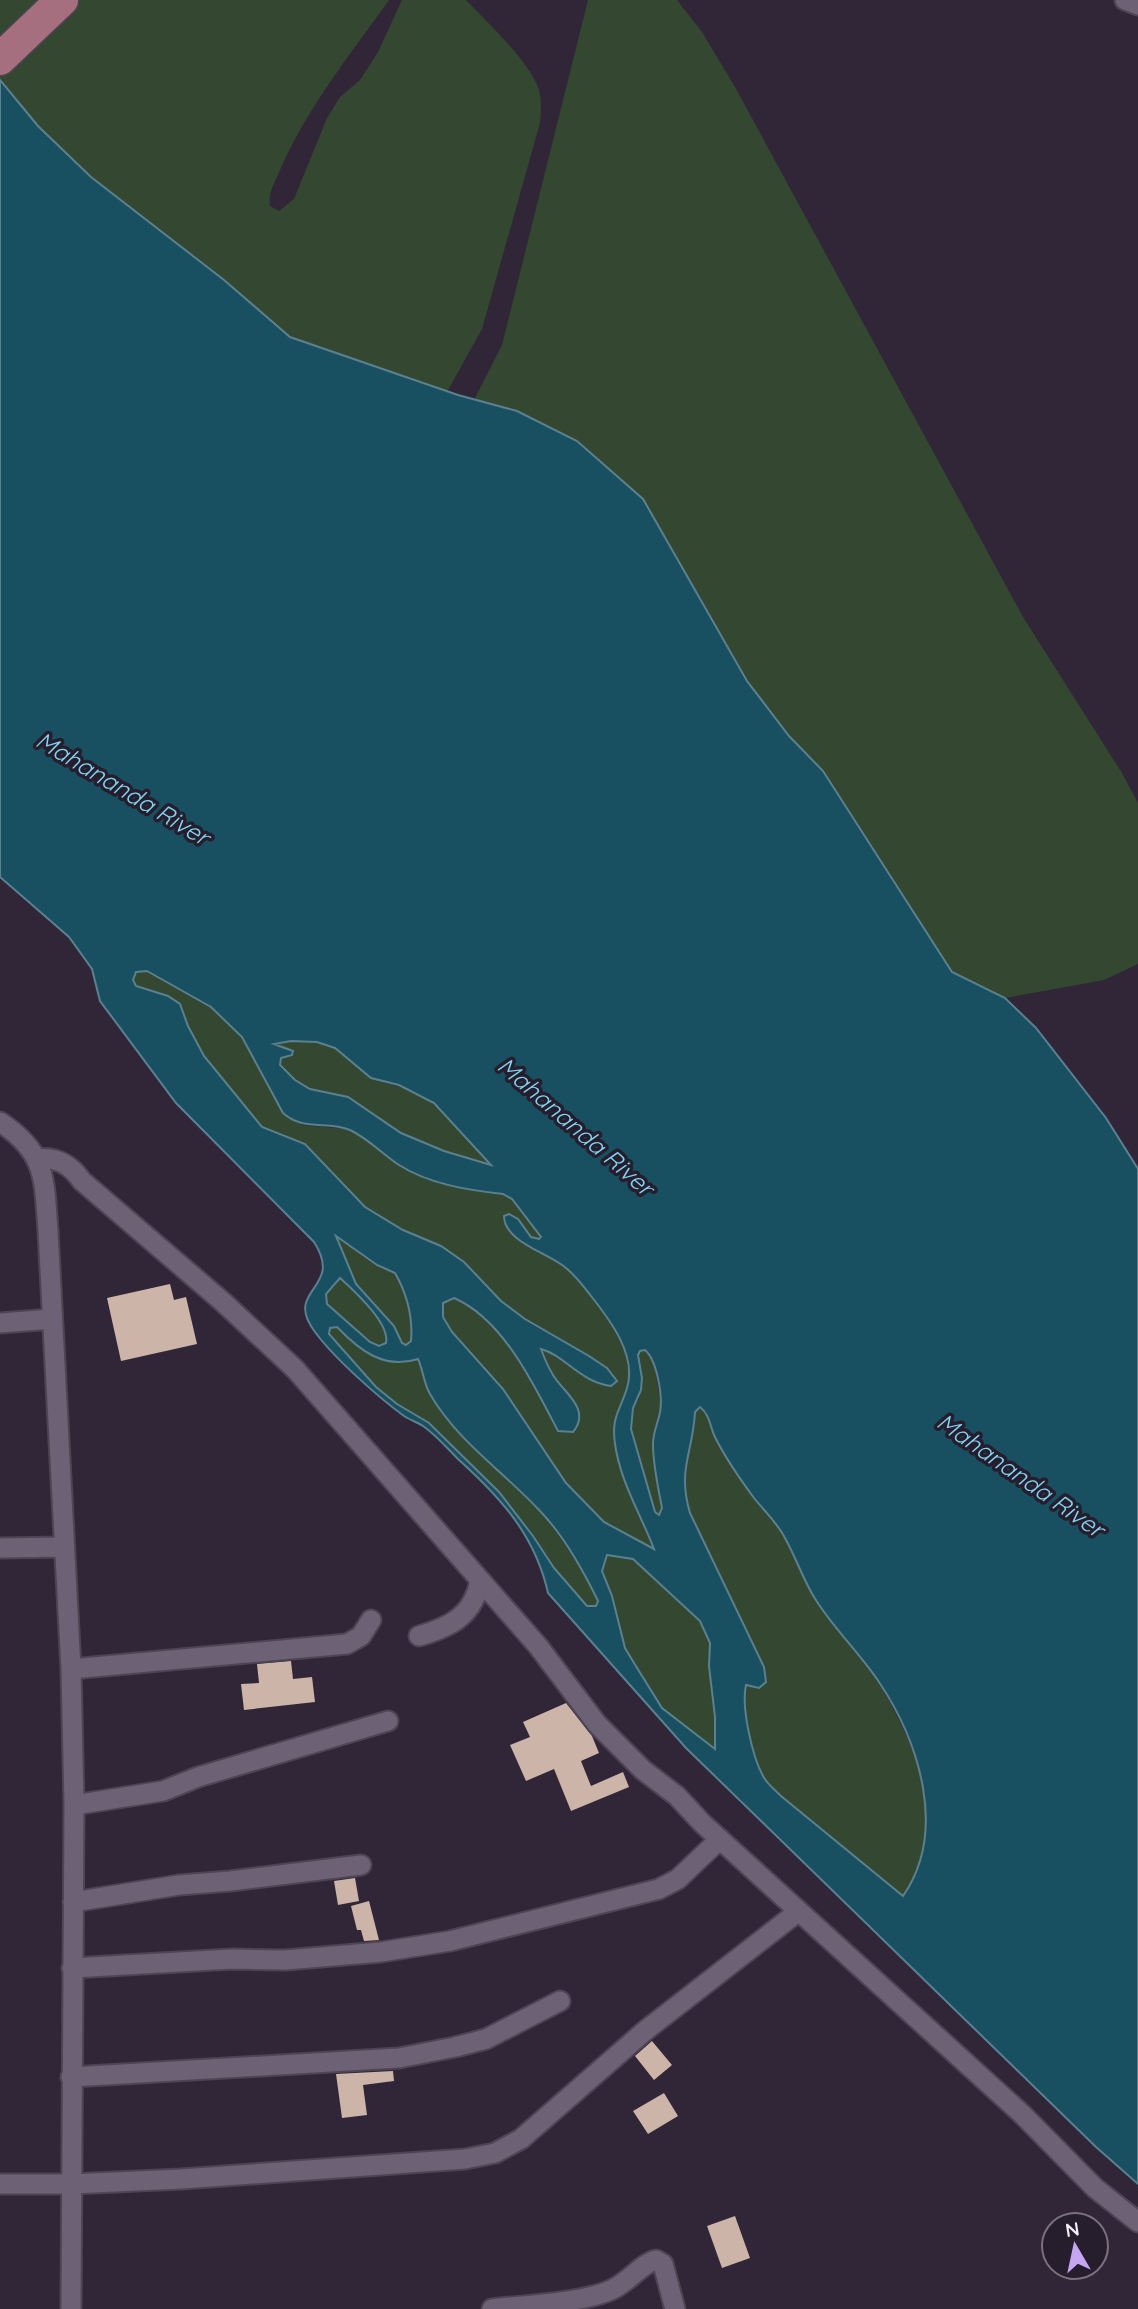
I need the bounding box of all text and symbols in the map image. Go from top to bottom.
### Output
water label: Mahananda River [31,724,218,853]
water label: Mahananda River [492,1050,662,1204]
water label: Mahananda River [932,1406,1113,1545]
north arrow [1040,2211,1110,2281]
text: N [1064,2216,1081,2242]

